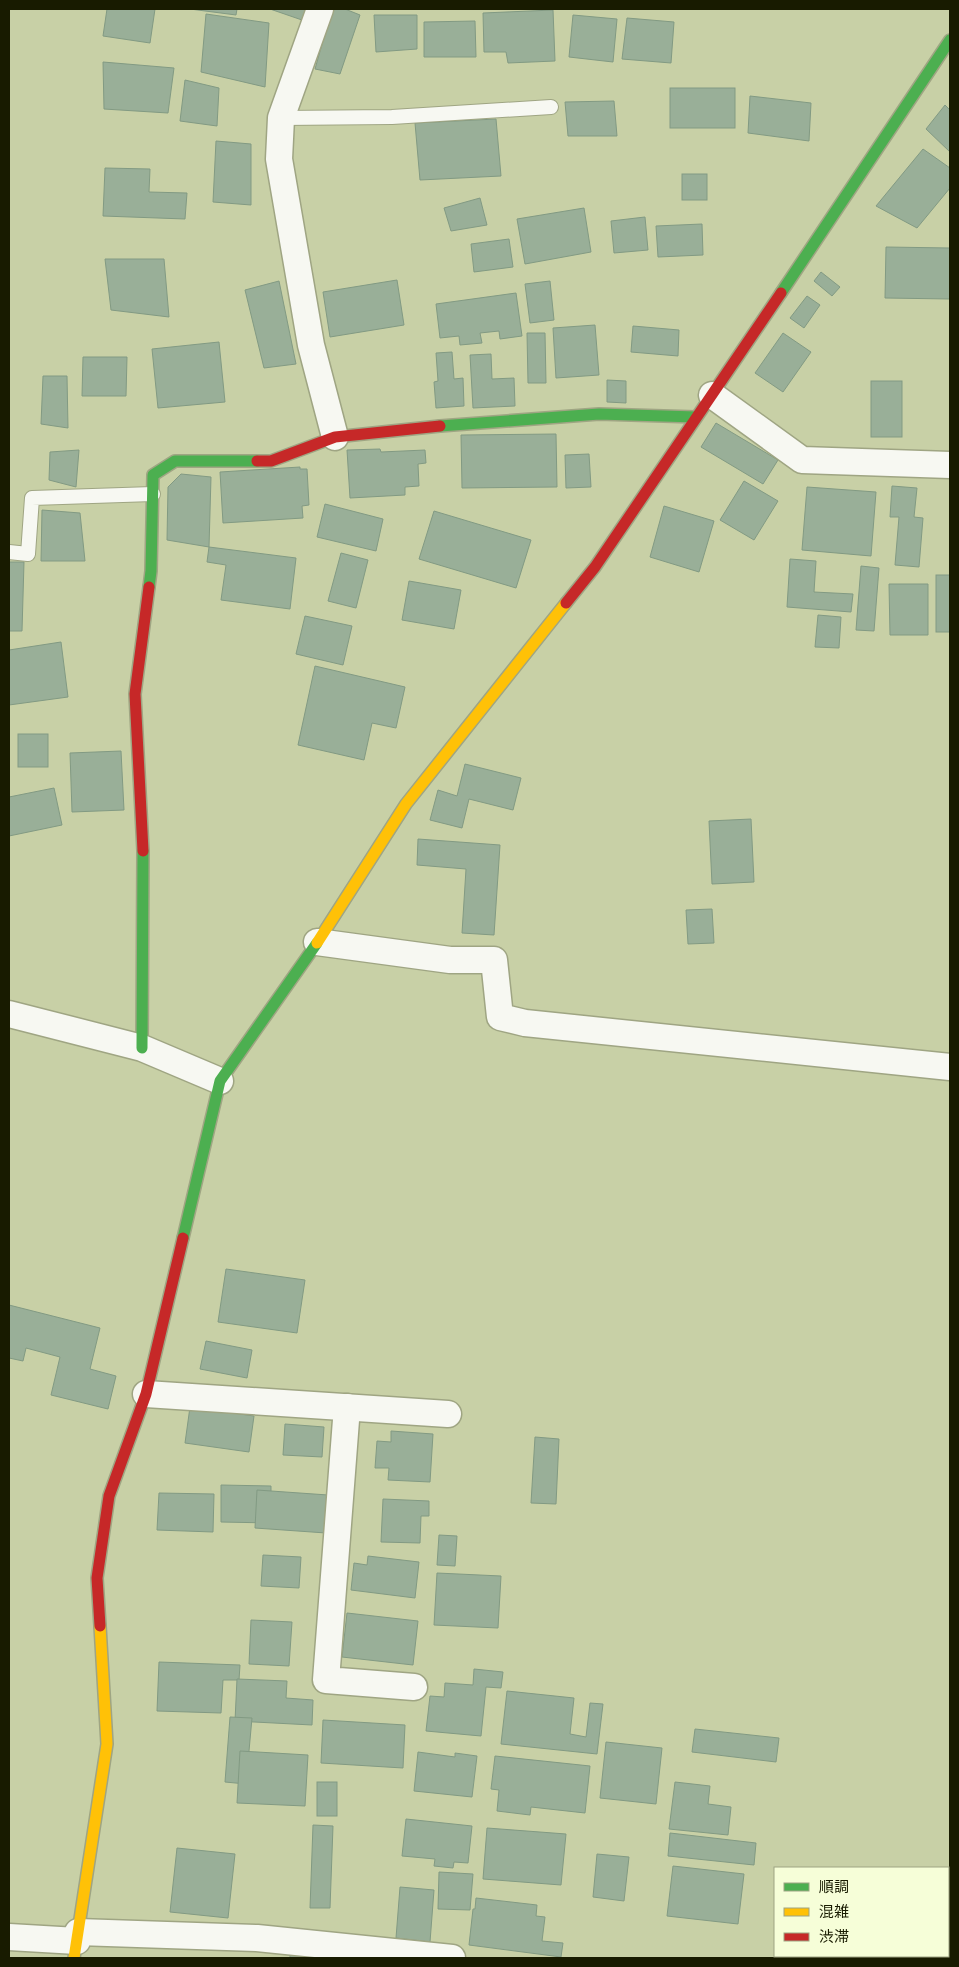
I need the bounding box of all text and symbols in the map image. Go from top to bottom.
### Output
legend [774,1867,949,1957]
text: 順調 [819,1878,849,1896]
text: 混雑 [819,1903,849,1921]
text: 渋滞 [819,1928,849,1946]

